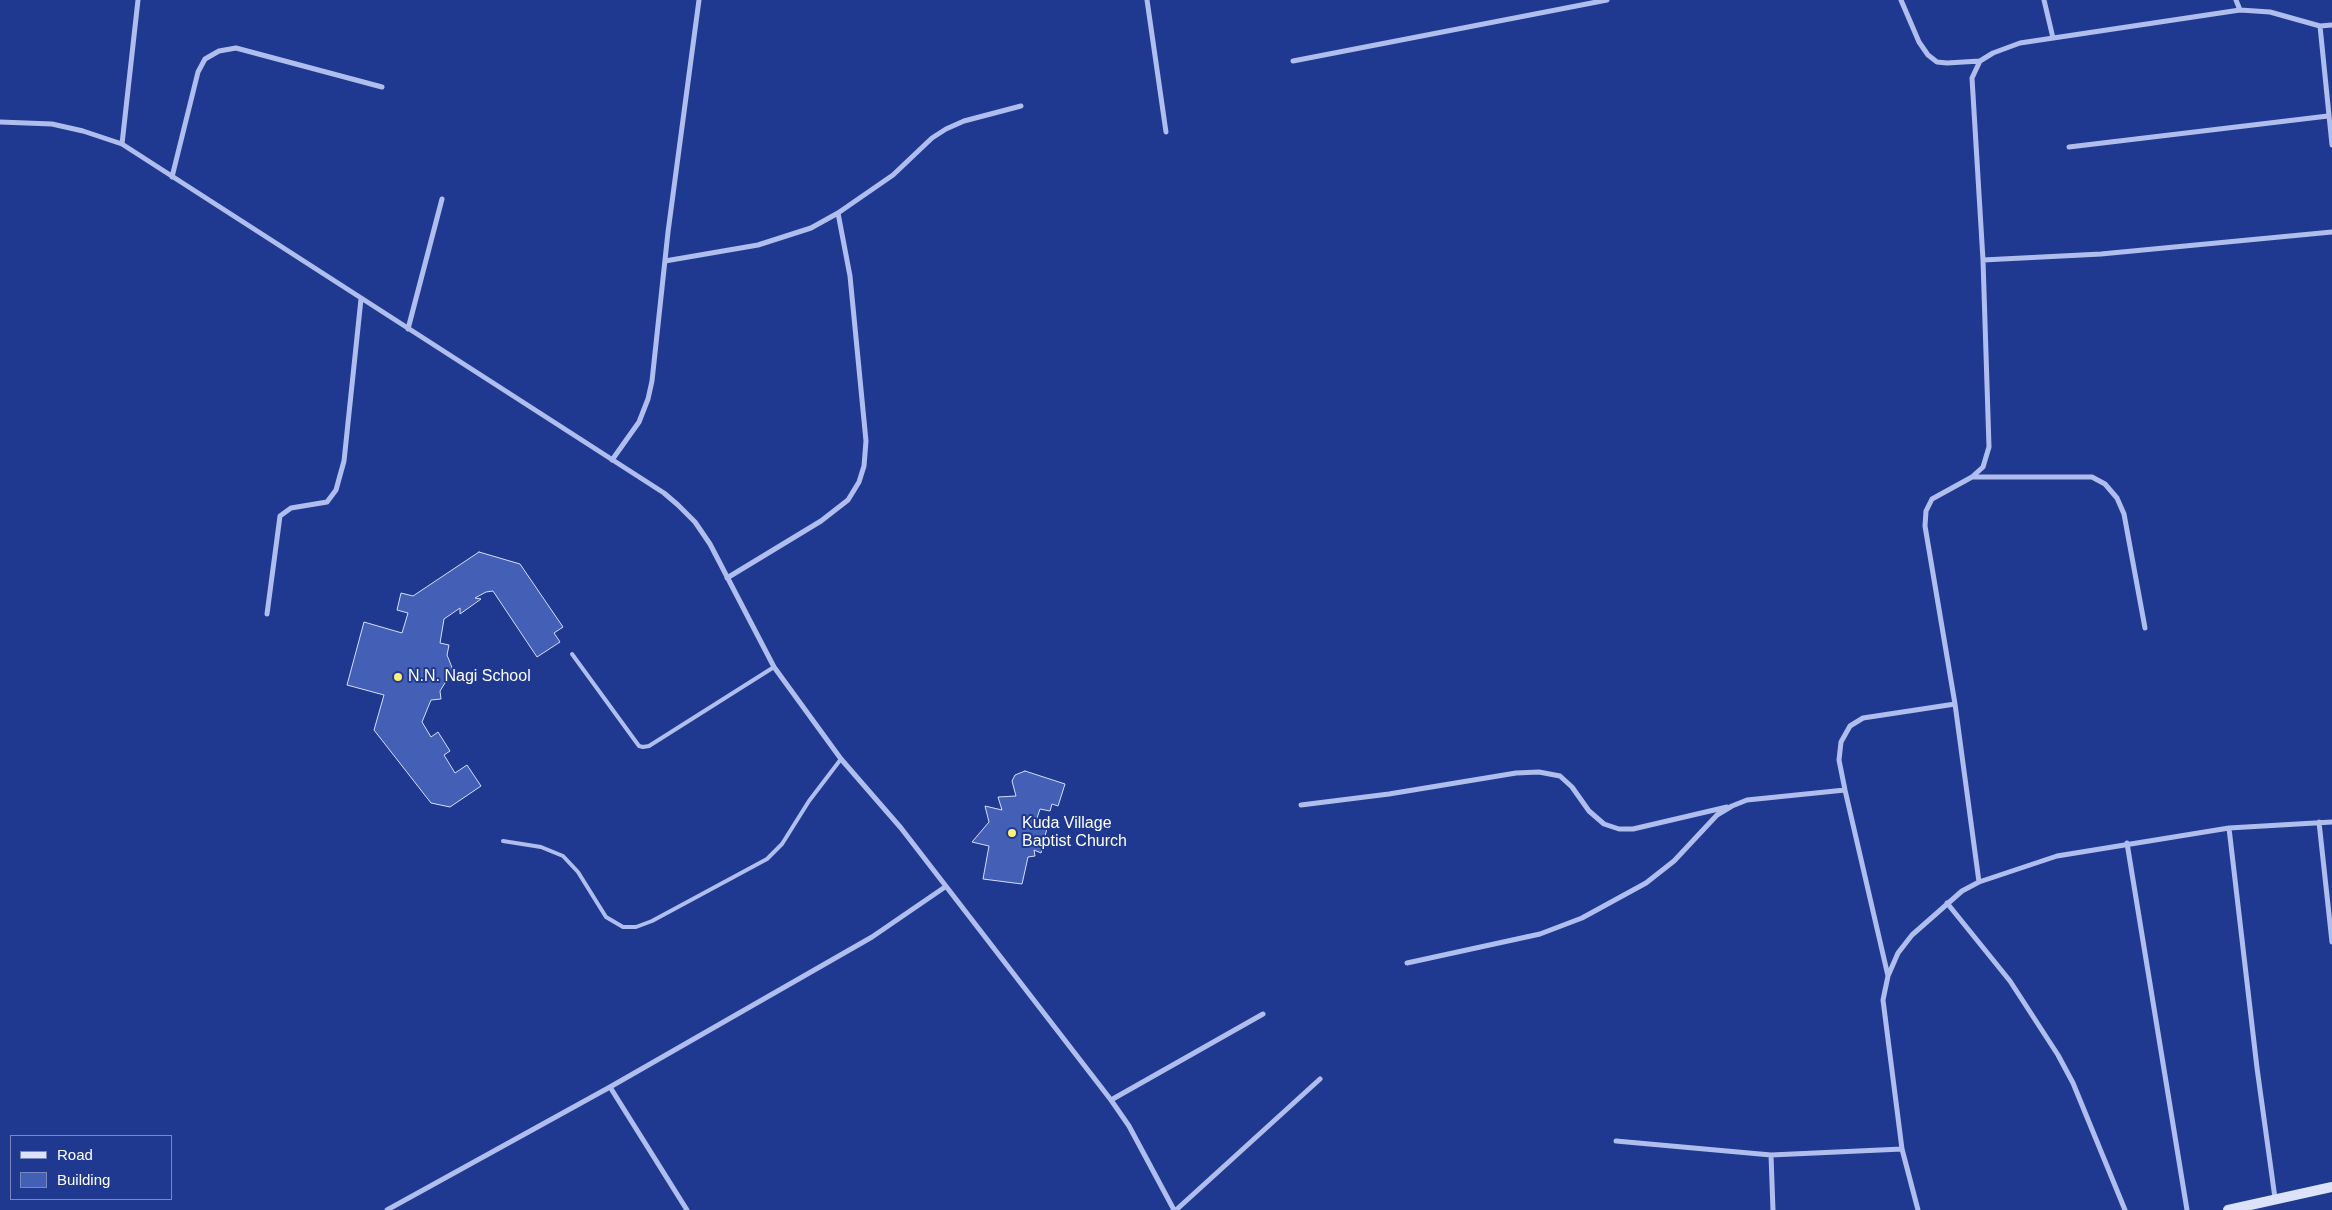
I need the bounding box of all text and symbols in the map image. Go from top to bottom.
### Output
place label: N.N. Nagi School [408,667,531,687]
marker: N.N. Nagi School [392,671,404,683]
place label: Kuda Village Baptist Church [1022,814,1127,852]
marker: Kuda Village Baptist Church [1006,827,1018,839]
legend [10,1135,172,1200]
text: Road [57,1146,93,1163]
text: Building [57,1171,110,1188]

